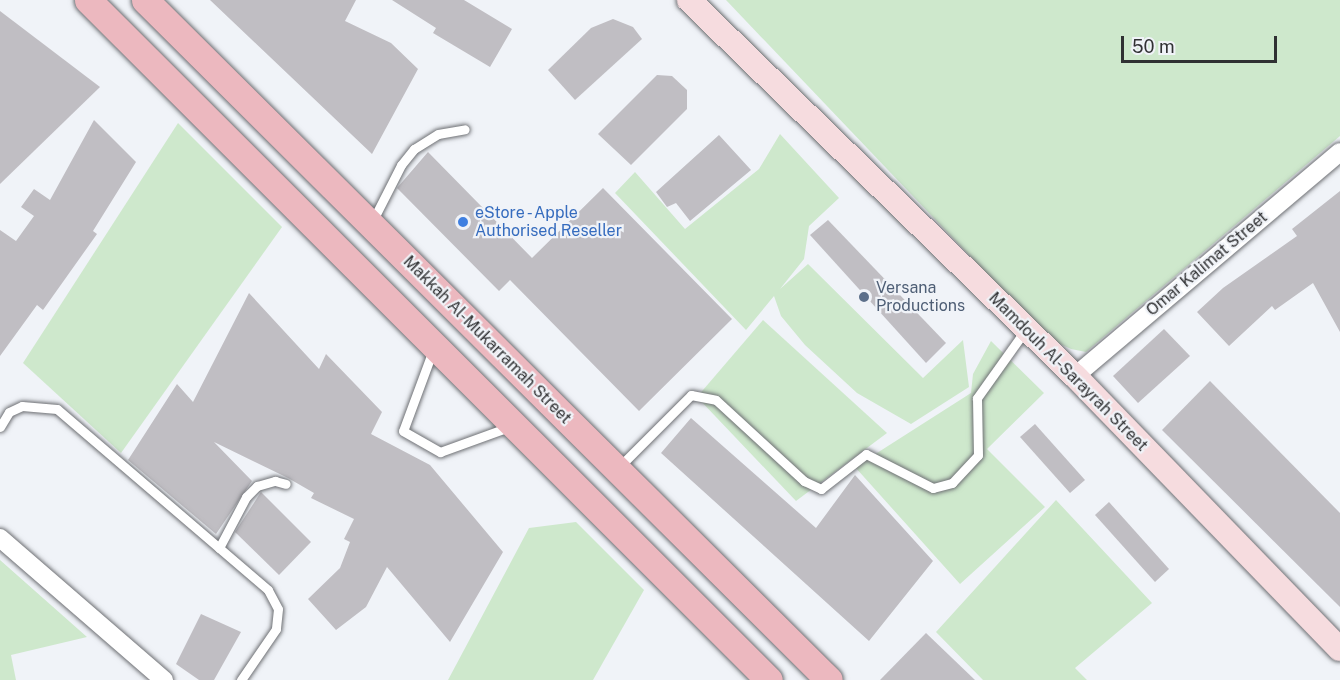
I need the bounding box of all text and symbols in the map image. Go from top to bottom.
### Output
scale bar [1124,24,1280,62]
text: 50 m [1132,36,1175,57]
place label: eStore - Apple Authorised Reseller [475,203,622,241]
street label: Omar Kalimat Street [1143,208,1271,320]
marker: eStore - Apple Authorised Reseller [456,215,470,229]
street label: Makkah Al-Mukarramah Street [399,252,575,428]
place label: Versana Productions [876,278,965,316]
street label: Mamdouh Al-Sarayrah Street [985,289,1151,455]
marker: Versana Productions [857,290,871,304]

